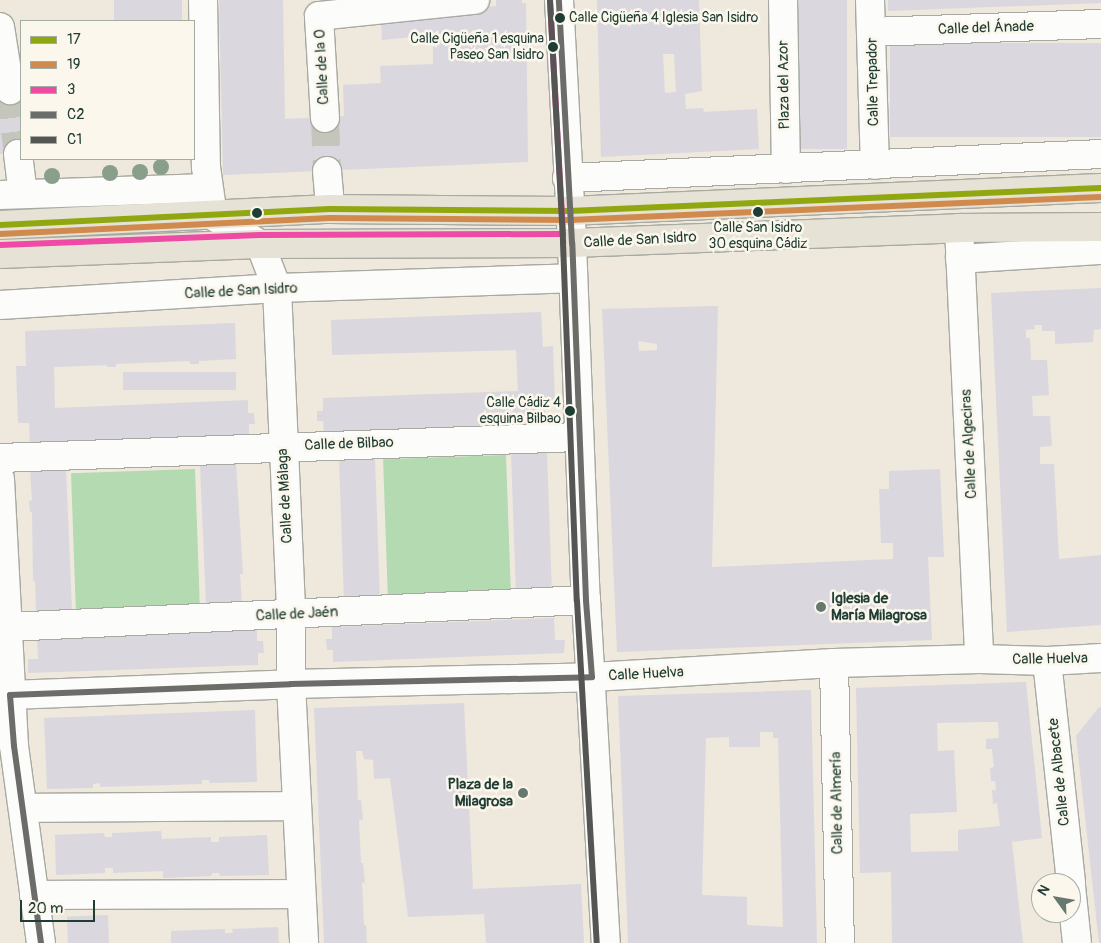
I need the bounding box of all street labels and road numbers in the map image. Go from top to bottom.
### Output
street label: Calle del Ánade [938,17,1034,39]
street label: Calle de la O [311,29,333,105]
street label: Calle Trepador [863,37,883,127]
street label: Plaza del Azor [774,40,794,130]
street label: Calle de San Isidro [583,228,697,252]
street label: Calle de San Isidro [184,279,298,303]
street label: Calle de Algeciras [957,389,981,499]
street label: Calle de Bilbao [304,433,394,455]
street label: Calle de Málaga [274,448,296,544]
street label: Calle de Jaén [255,603,339,625]
street label: Calle Huelva [1012,649,1088,669]
street label: Calle Huelva [608,663,684,685]
street label: Calle de Albacete [1044,717,1074,827]
street label: Calle de Almería [827,751,847,855]

